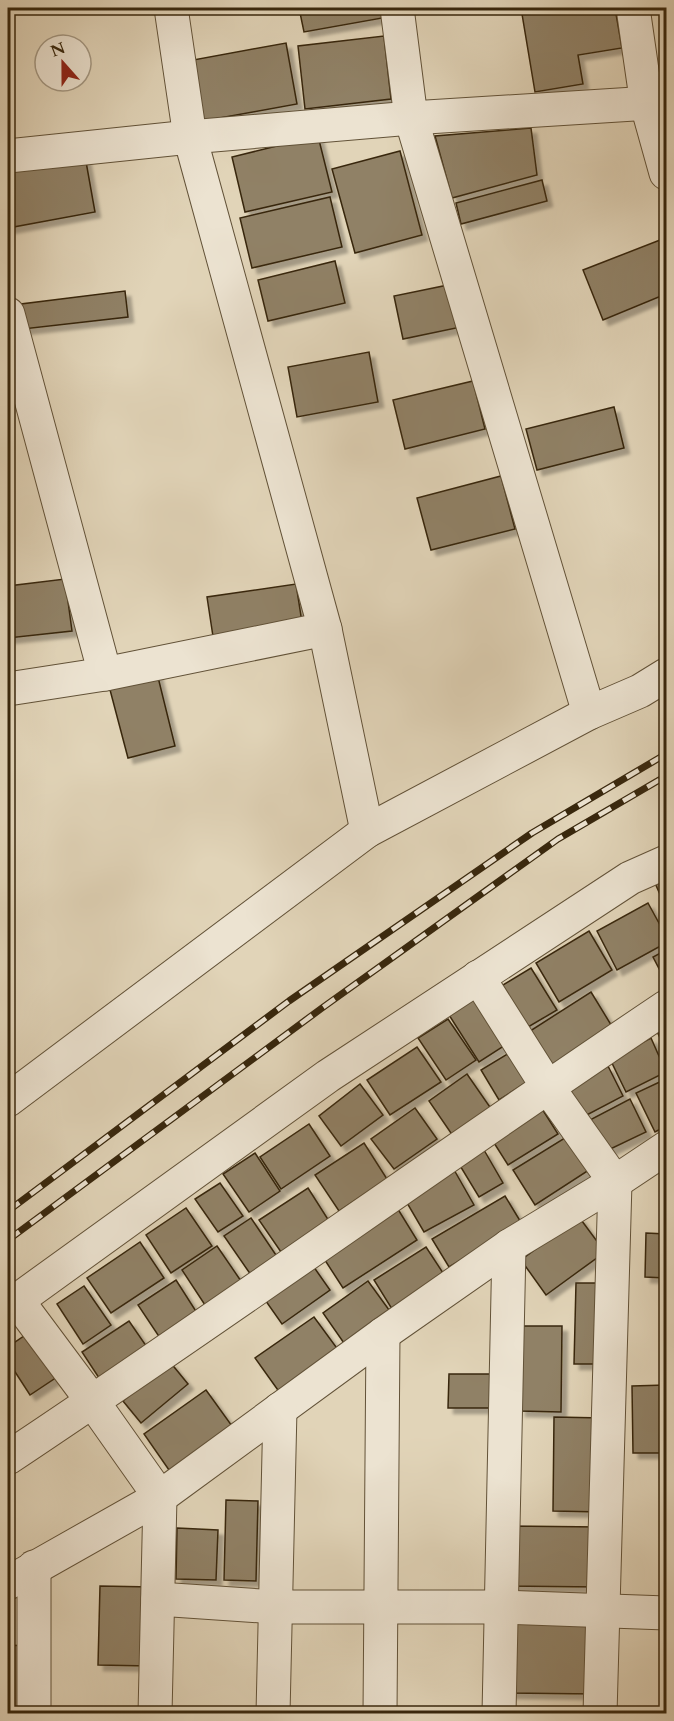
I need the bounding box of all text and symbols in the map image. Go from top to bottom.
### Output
north arrow [33,33,93,93]
text: N [48,37,69,63]

